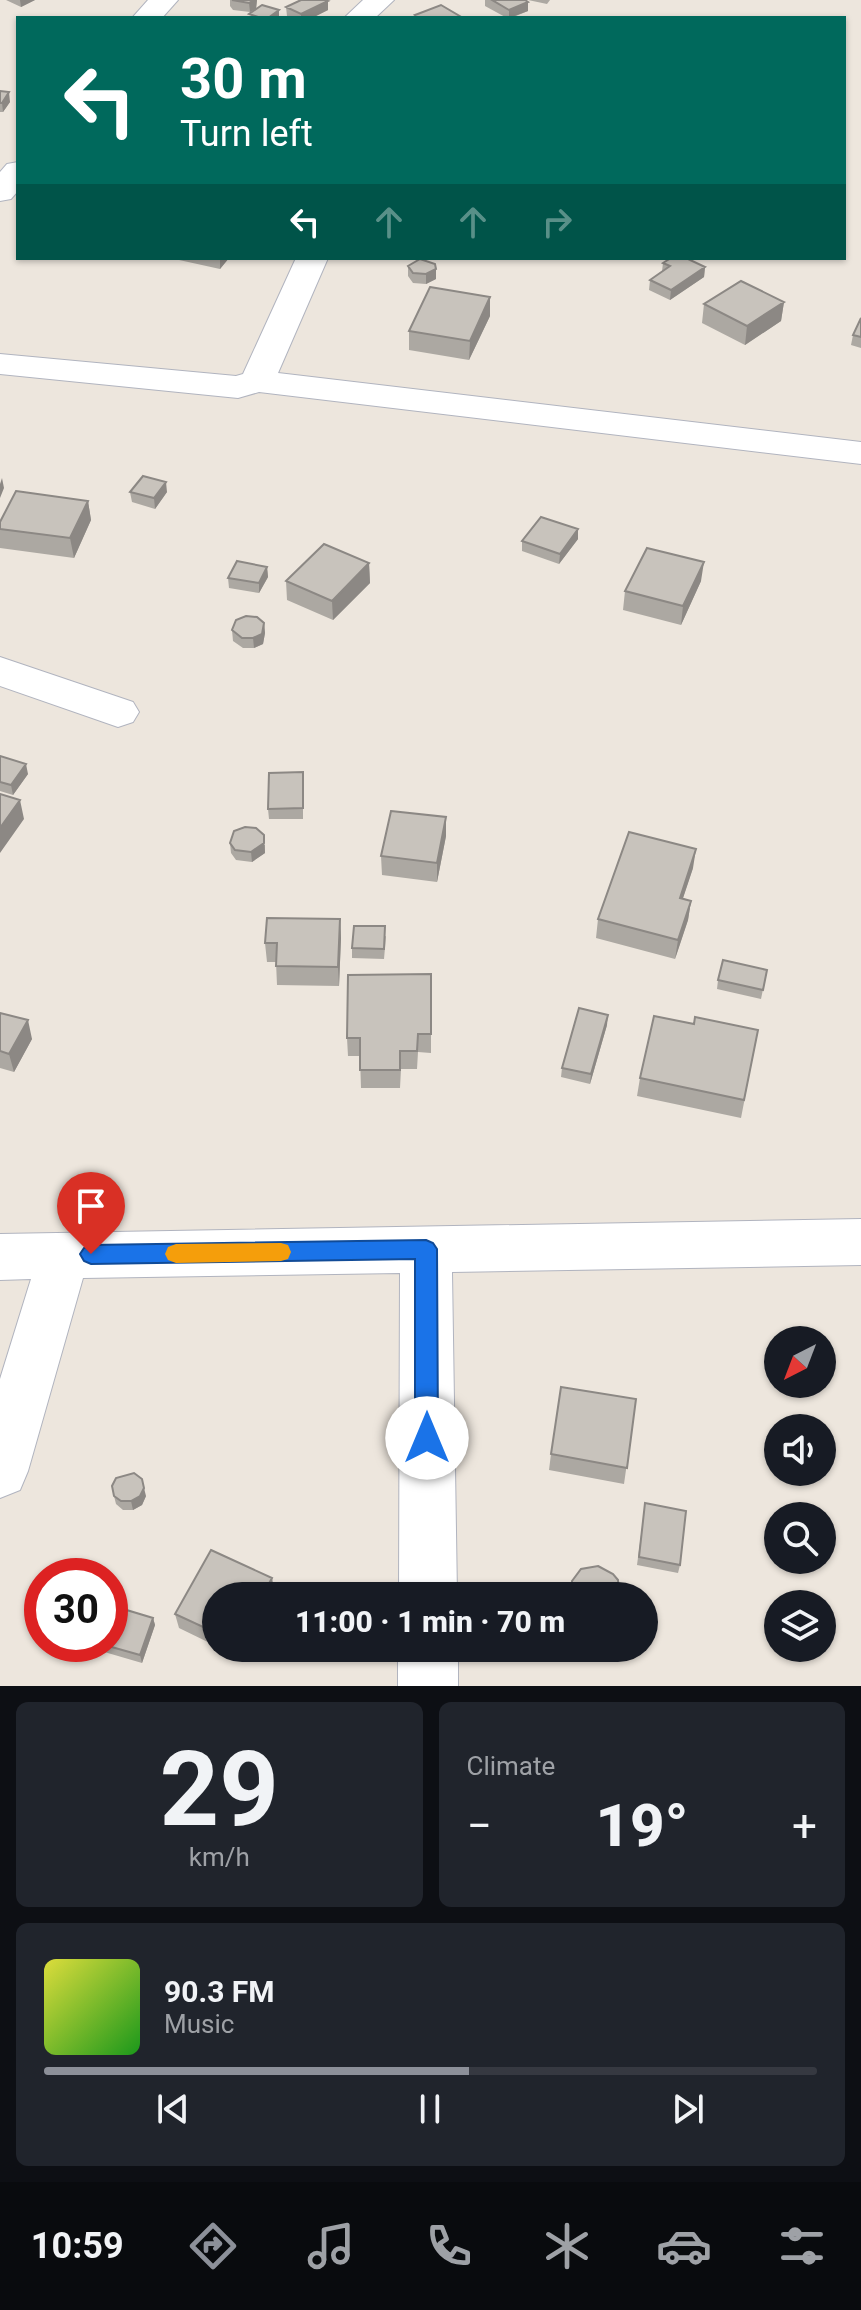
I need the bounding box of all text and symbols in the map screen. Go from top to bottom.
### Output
text: 30 m [180,46,307,112]
icon: left [48,48,152,152]
text: Turn left [180,113,313,155]
icon: left [283,200,327,244]
icon: ahead [367,200,411,244]
icon: ahead [451,200,495,244]
icon: right [535,200,579,244]
pin [57,1172,125,1254]
icon: arrive [69,1184,113,1228]
north arrow [764,1326,836,1398]
map controls [764,1326,836,1662]
position arrow [385,1396,469,1480]
button: sound [764,1414,836,1486]
button: search [764,1502,836,1574]
speed limit sign: 30 [24,1558,128,1662]
button: layers [764,1590,836,1662]
text: 11:00 · 1 min · 70 m [295,1604,565,1639]
text: 29 [160,1729,279,1850]
text: Climate [467,1751,555,1781]
text: 19° [595,1790,688,1861]
text: − [467,1800,492,1852]
text: + [792,1800,817,1852]
text: km/h [189,1842,250,1872]
text: 90.3 FM [164,1974,275,2009]
text: Music [164,2009,234,2039]
icon: previous [151,2087,195,2131]
icon: pause [408,2087,452,2131]
icon: next [666,2087,710,2131]
icon: directions [185,2218,241,2274]
icon: music [303,2218,359,2274]
icon: phone [421,2218,477,2274]
icon: climate [539,2218,595,2274]
icon: car [656,2218,712,2274]
icon: filters [774,2218,830,2274]
text: 10:59 [31,2225,124,2267]

